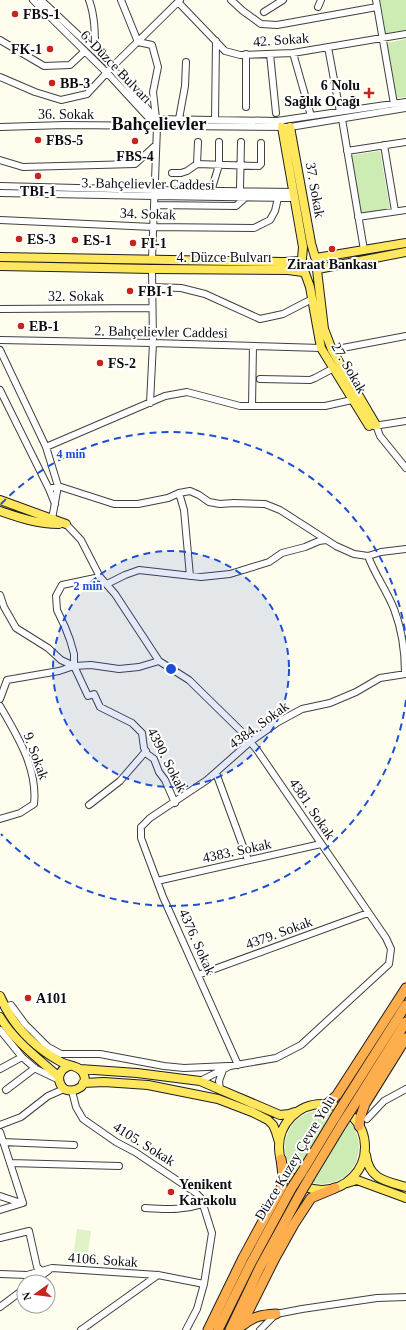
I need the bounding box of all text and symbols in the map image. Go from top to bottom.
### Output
place label: FBS-1 [23,7,60,22]
marker: FBS-1 [10,9,20,19]
street label: 6. Düzce Bulvarı [78,28,155,107]
street label: 42. Sokak [253,31,309,49]
place label: FK-1 [11,42,42,57]
marker: FK-1 [45,44,55,54]
place label: BB-3 [60,76,90,91]
marker: BB-3 [47,78,57,88]
place label: 6 Nolu Sağlık Ocağı [284,78,360,109]
marker: 6 Nolu Sağlık Ocağı [363,87,375,99]
street label: 36. Sokak [38,107,94,122]
district label: Bahçelievler [112,114,206,134]
place label: FBS-5 [46,133,83,148]
marker: FBS-5 [33,135,43,145]
marker: FBS-4 [130,136,140,146]
place label: FBS-4 [116,149,154,164]
street label: 37. Sokak [303,161,327,219]
marker: TBI-1 [33,171,43,181]
street label: 3. Bahçelievler Caddesi [81,175,215,193]
place label: TBI-1 [20,184,56,199]
street label: 34. Sokak [120,206,176,222]
place label: ES-3 [27,232,56,247]
place label: ES-1 [83,233,112,248]
marker: ES-3 [14,234,24,244]
marker: ES-1 [70,235,80,245]
place label: FI-1 [141,236,167,251]
marker: FI-1 [128,238,138,248]
marker: Ziraat Bankası [327,244,337,254]
street label: 4. Düzce Bulvarı [176,250,272,265]
place label: Ziraat Bankası [287,257,377,272]
place label: FBI-1 [138,284,173,299]
marker: FBI-1 [125,286,135,296]
street label: 32. Sokak [48,289,104,304]
place label: EB-1 [29,319,59,334]
marker: EB-1 [16,321,26,331]
street label: 2. Bahçelievler Caddesi [94,323,228,341]
street label: 27. Sokak [329,340,369,396]
place label: FS-2 [108,356,136,371]
marker: FS-2 [95,358,105,368]
text: 4 min [56,447,86,461]
text: 2 min [73,579,103,593]
centre of rings [164,662,178,676]
street label: 4384. Sokak [226,698,292,752]
street label: 4390. Sokak [144,725,190,795]
street label: 9. Sokak [21,730,51,782]
street label: 4381. Sokak [286,776,338,842]
street label: 4383. Sokak [201,836,273,866]
street label: 4376. Sokak [176,907,218,977]
street label: 4379. Sokak [244,914,314,952]
place label: A101 [36,991,67,1006]
marker: A101 [23,993,33,1003]
street label: Düzce Kuzey Çevre Yolu [252,1093,338,1223]
street label: 4105. Sokak [110,1119,178,1169]
place label: Yenikent Karakolu [179,1177,237,1208]
marker: Yenikent Karakolu [166,1187,176,1197]
street label: 4106. Sokak [68,1250,138,1270]
north arrow [16,1274,56,1314]
text: N [20,1291,33,1302]

